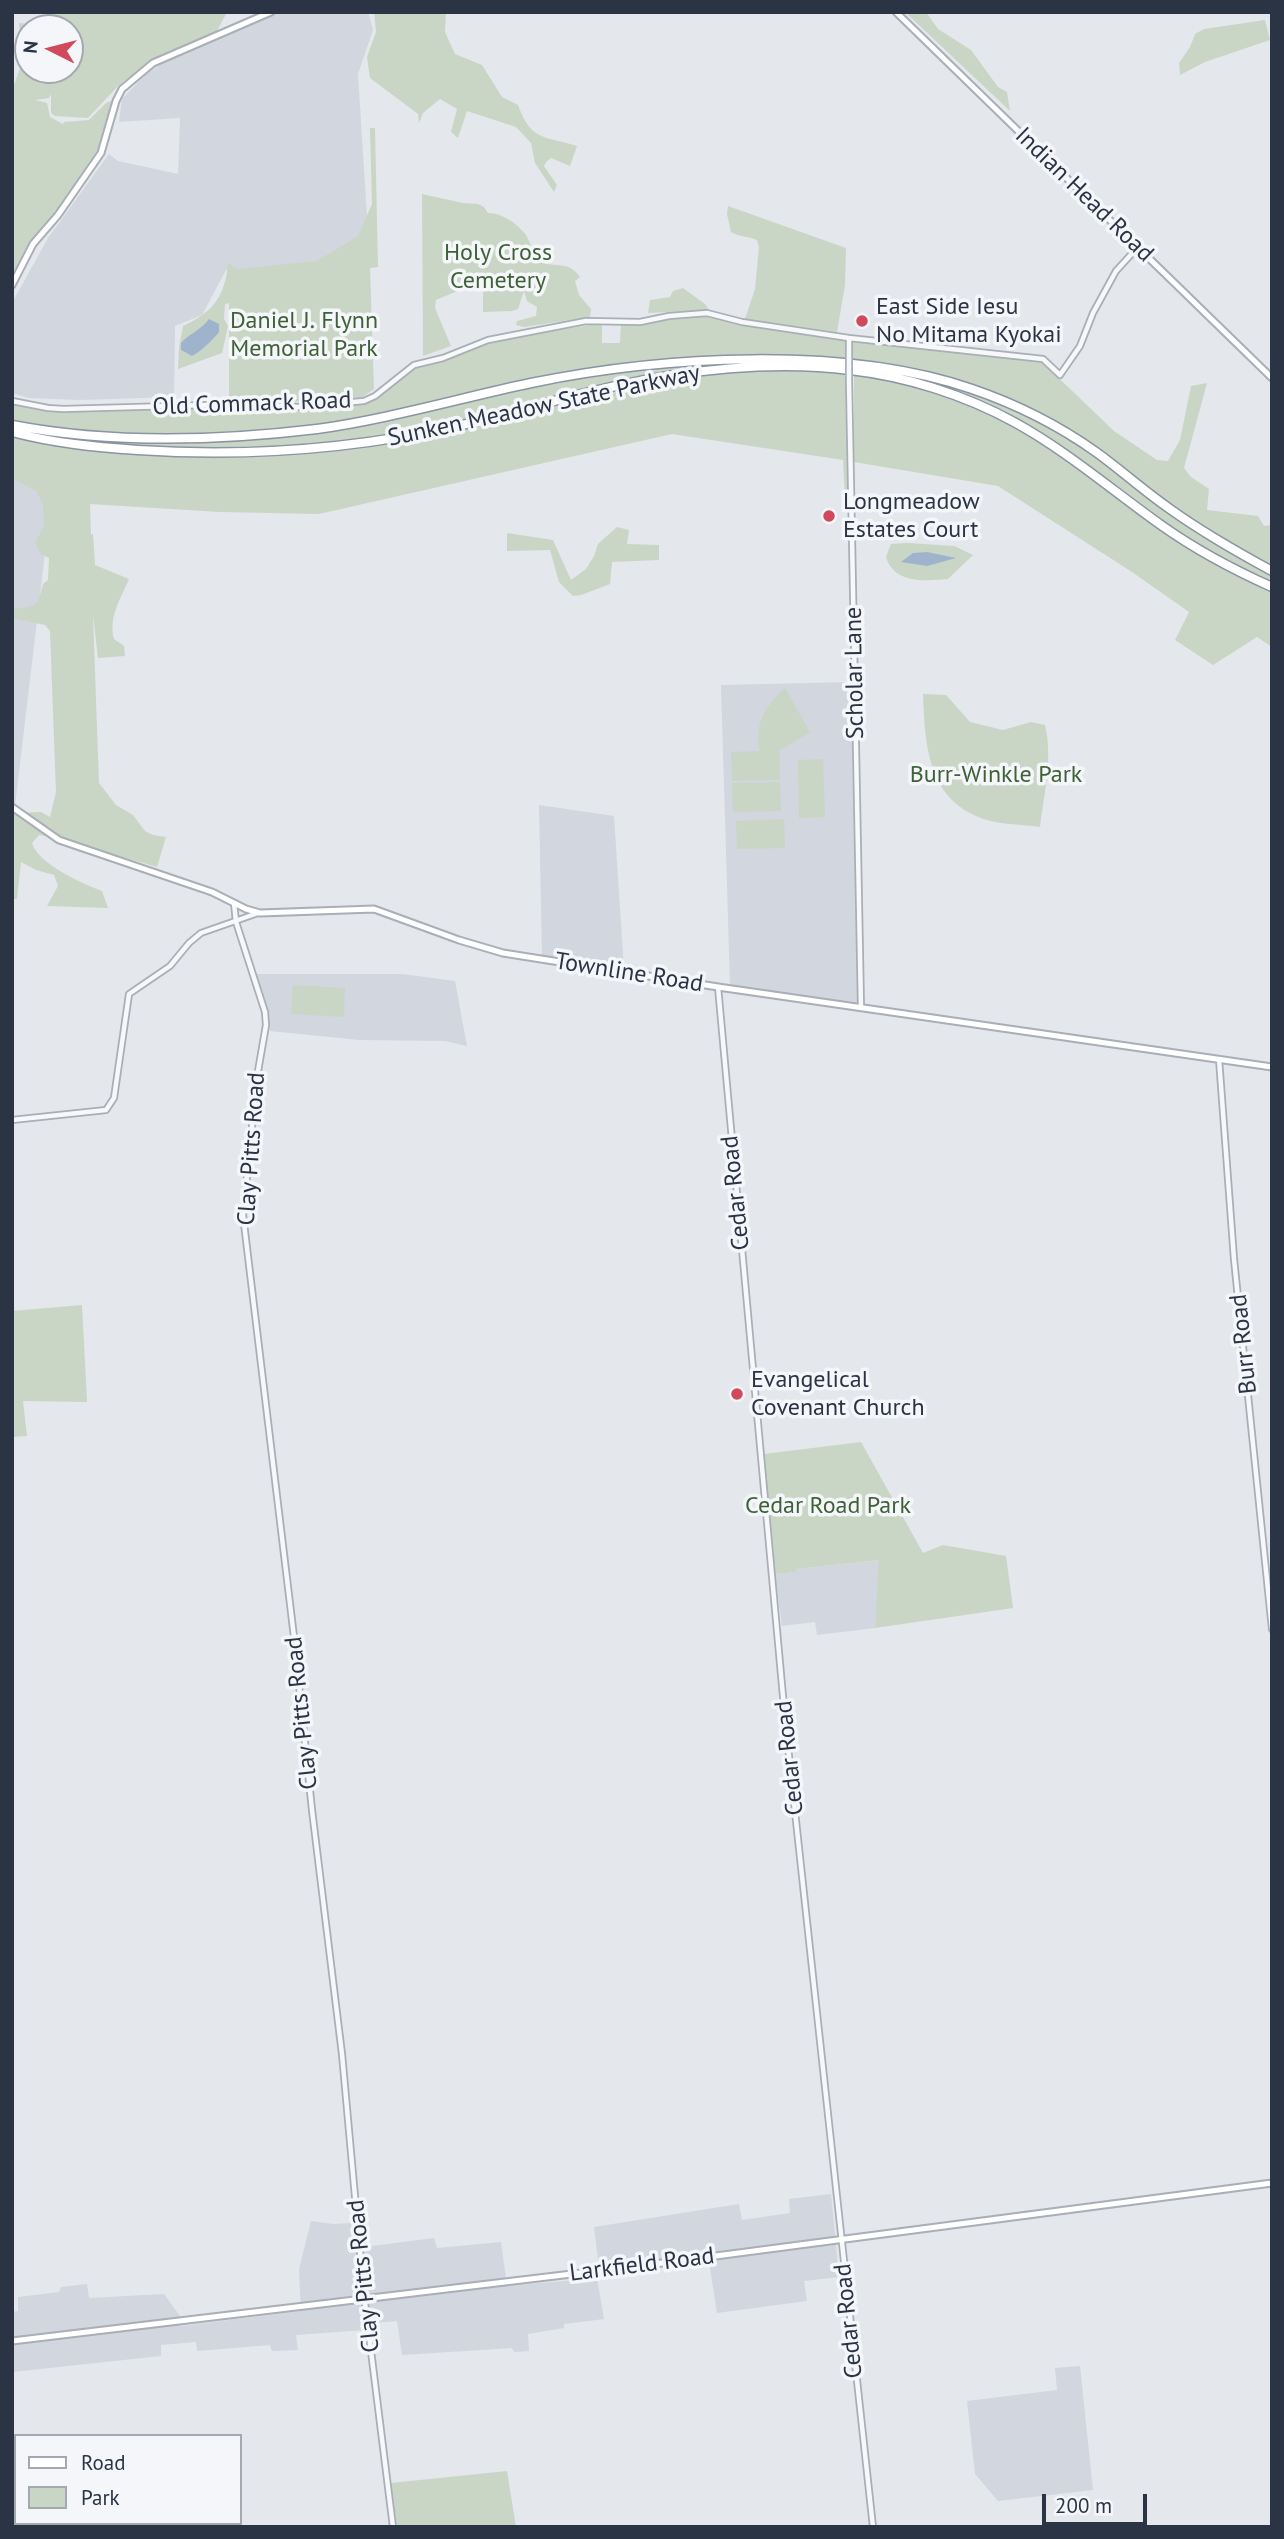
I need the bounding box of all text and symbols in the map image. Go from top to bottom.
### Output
north arrow [14,14,84,84]
text: N [18,40,43,54]
street label: Indian Head Road [1009,122,1159,268]
park label: Holy Cross Cemetery [444,239,552,295]
place label: East Side Iesu No Mitama Kyokai [876,293,1062,349]
park label: Daniel J. Flynn Memorial Park [230,307,378,363]
marker: East Side Iesu No Mitama Kyokai [854,313,870,329]
street label: Sunken Meadow State Parkway [385,359,703,453]
street label: Old Commack Road [152,386,352,422]
place label: Longmeadow Estates Court [843,488,980,544]
marker: Longmeadow Estates Court [821,508,837,524]
street label: Scholar Lane [839,607,871,739]
park label: Burr-Winkle Park [910,761,1082,789]
street label: Townline Road [553,947,705,999]
street label: Clay Pitts Road [232,1071,272,1227]
street label: Cedar Road [716,1134,756,1252]
street label: Burr Road [1224,1293,1264,1395]
place label: Evangelical Covenant Church [751,1366,925,1422]
marker: Evangelical Covenant Church [729,1386,745,1402]
park label: Cedar Road Park [745,1492,911,1520]
street label: Clay Pitts Road [280,1635,324,1791]
street label: Cedar Road [770,1699,810,1817]
street label: Clay Pitts Road [342,2198,386,2354]
street label: Larkfield Road [568,2242,716,2288]
street label: Cedar Road [829,2262,869,2380]
legend [14,2434,242,2525]
text: Road [81,2449,125,2476]
scale bar [1046,2480,1151,2524]
text: Park [81,2484,120,2511]
text: 200 m [1055,2492,1112,2519]

